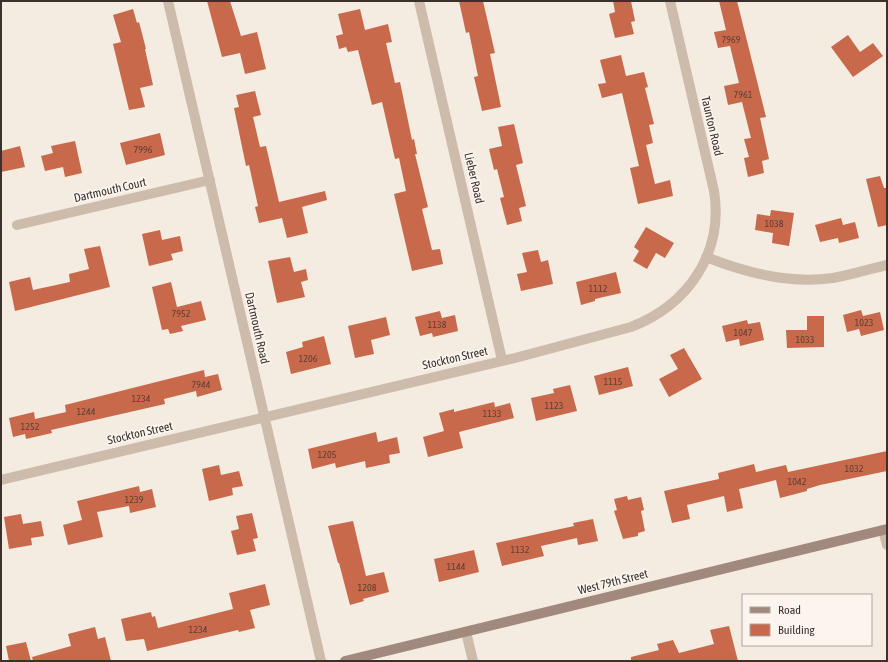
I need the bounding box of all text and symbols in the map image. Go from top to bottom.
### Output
house number: 7969 [722,34,741,45]
house number: 7961 [734,89,753,100]
street label: Taunton Road [698,95,726,157]
house number: 7996 [134,144,153,155]
street label: Lieber Road [461,151,487,205]
street label: Dartmouth Court [72,175,148,205]
house number: 1038 [765,218,784,229]
house number: 1112 [589,283,608,294]
street label: Dartmouth Road [242,291,272,365]
house number: 7952 [172,308,191,319]
house number: 1023 [855,317,874,328]
house number: 1138 [428,319,447,330]
house number: 1047 [734,327,753,338]
house number: 1033 [796,334,815,345]
street label: Stockton Street [421,344,489,372]
house number: 1206 [299,353,318,364]
house number: 1115 [604,376,623,387]
house number: 7944 [192,379,211,390]
house number: 1234 [132,393,151,404]
house number: 1123 [545,400,564,411]
house number: 1244 [77,406,96,417]
house number: 1133 [483,408,502,419]
street label: Stockton Street [106,419,174,447]
house number: 1252 [21,421,40,432]
house number: 1205 [318,449,337,460]
house number: 1032 [845,463,864,474]
house number: 1042 [788,476,807,487]
house number: 1239 [125,494,144,505]
house number: 1132 [511,544,530,555]
house number: 1144 [447,561,466,572]
street label: West 79th Street [577,566,650,597]
house number: 1208 [358,582,377,593]
legend [742,594,872,646]
text: Road [778,603,801,617]
text: Building [778,623,816,637]
house number: 1234 [189,624,208,635]

